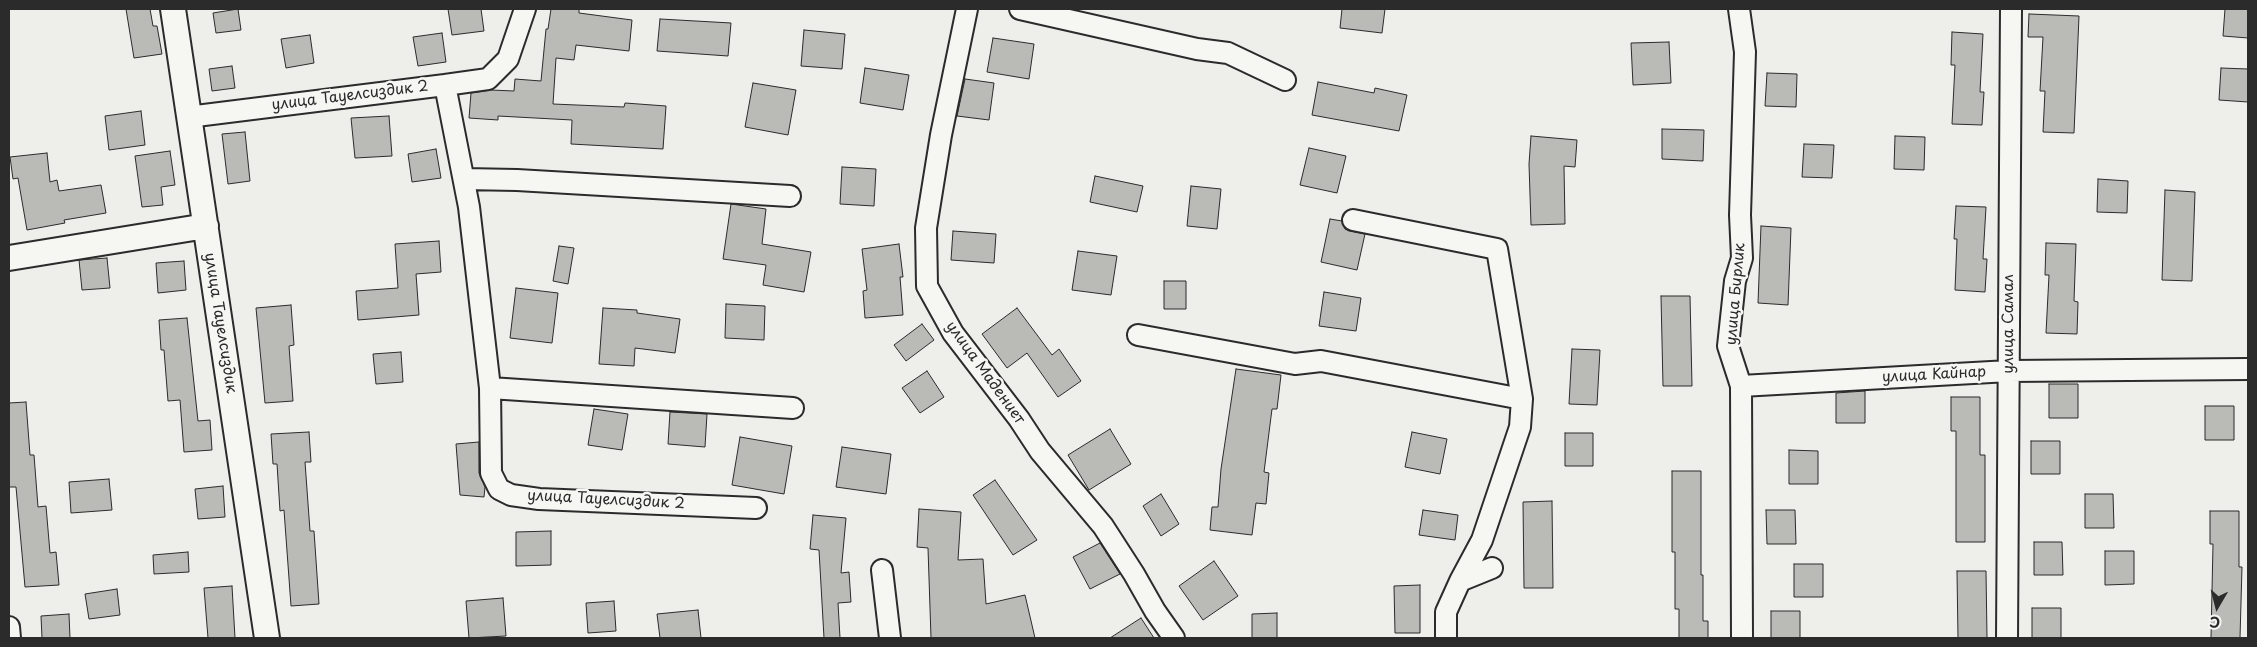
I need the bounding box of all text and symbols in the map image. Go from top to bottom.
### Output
street label: улица Тауелсиздик 2 [271,77,429,115]
street label: улица Бирлик [1723,242,1749,346]
street label: улица Тауелсиздик [200,251,240,395]
street label: улица Самал [2000,274,2018,374]
street label: улица Мадениет [942,318,1028,428]
street label: улица Кайнар [1881,363,1987,387]
street label: улица Тауелсиздик 2 [527,487,685,513]
north arrow [2192,582,2242,632]
text: С [2208,611,2222,633]

